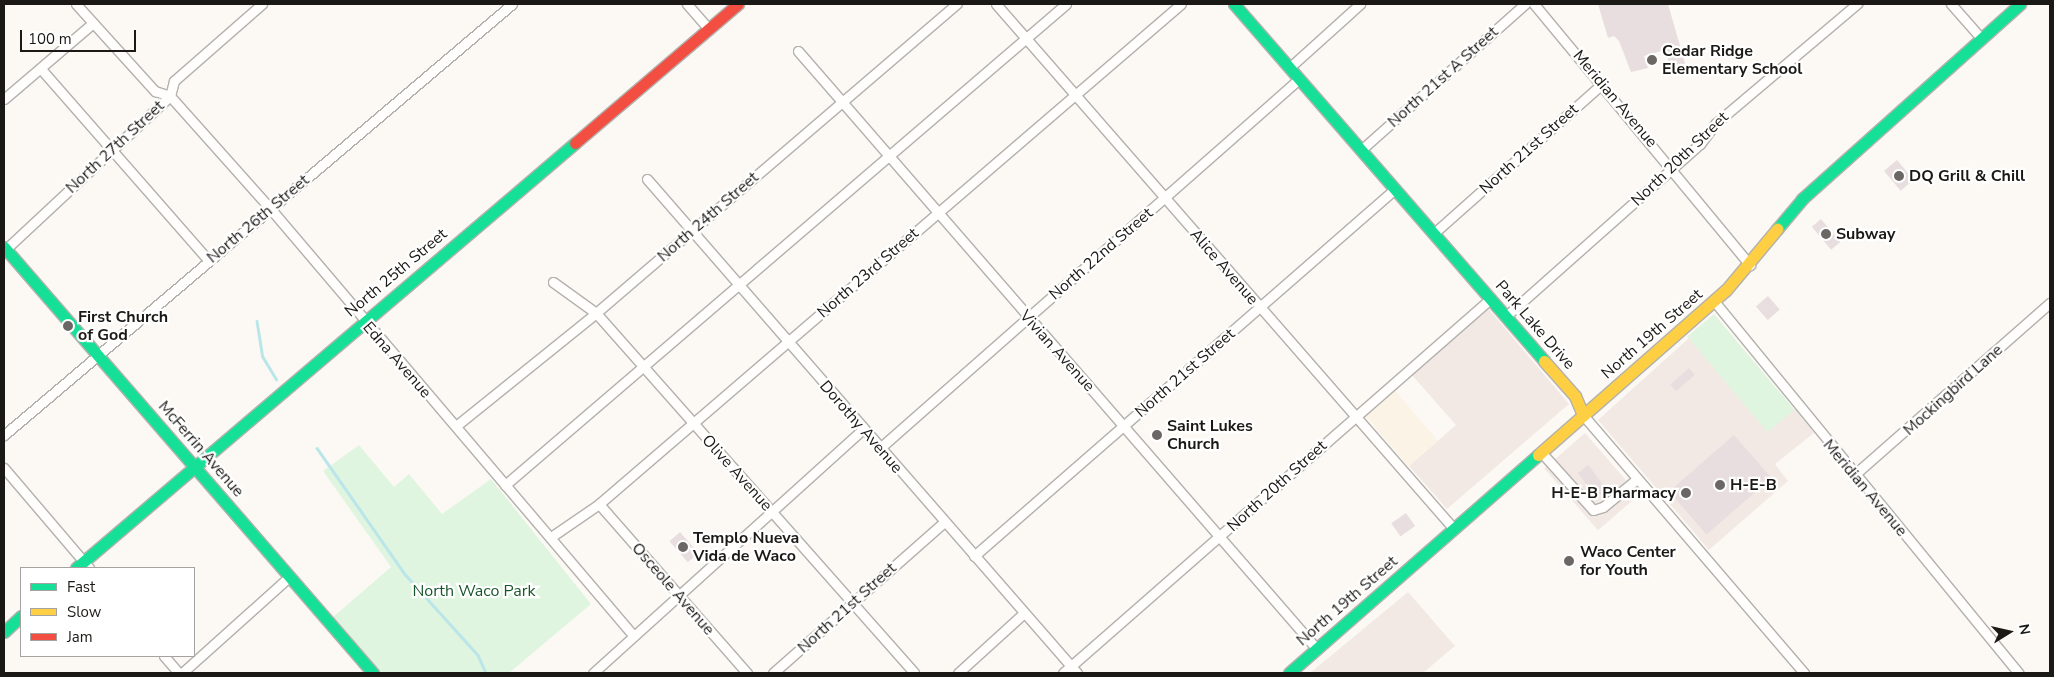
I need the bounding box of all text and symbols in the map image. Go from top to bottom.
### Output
scale bar [22,20,139,52]
street label: North 21st A Street [1384,22,1502,132]
text: 100 m [28,29,72,49]
place label: Cedar Ridge Elementary School [1662,41,1802,79]
street label: Meridian Avenue [1569,47,1661,151]
marker: Cedar Ridge Elementary School [1646,54,1658,66]
street label: North 27th Street [62,97,168,197]
street label: North 21st Street [1476,100,1582,198]
street label: North 20th Street [1628,108,1732,210]
place label: DQ Grill & Chill [1909,166,2025,186]
street label: North 24th Street [654,168,762,266]
marker: DQ Grill & Chill [1893,170,1905,182]
street label: North 26th Street [203,171,313,267]
street label: North 22nd Street [1045,204,1157,304]
street label: North 23rd Street [814,224,922,322]
place label: Subway [1836,224,1895,244]
street label: North 25th Street [341,225,451,321]
street label: Alice Avenue [1186,225,1262,309]
marker: Subway [1820,228,1832,240]
street label: Park Lake Drive [1491,277,1579,373]
street label: North 19th Street [1598,285,1706,383]
street label: Vivian Avenue [1015,306,1099,396]
place label: First Church of God [78,307,168,345]
street label: Edna Avenue [359,318,435,402]
marker: First Church of God [62,320,74,332]
street label: North 21st Street [1131,324,1239,422]
street label: Mockingbird Lane [1899,340,2007,440]
street label: Dorothy Avenue [816,377,906,477]
street label: McFerrin Avenue [154,397,248,501]
place label: Saint Lukes Church [1167,416,1253,454]
marker: Saint Lukes Church [1151,429,1163,441]
street label: Olive Avenue [698,431,776,515]
street label: North 20th Street [1223,436,1331,536]
street label: Meridian Avenue [1819,436,1911,540]
place label: H-E-B [1730,475,1777,495]
marker: H-E-B [1714,479,1726,491]
place label: H-E-B Pharmacy [1551,483,1676,503]
marker: H-E-B Pharmacy [1680,487,1692,499]
place label: Templo Nueva Vida de Waco [693,528,799,566]
street label: Osceole Avenue [628,539,718,639]
marker: Templo Nueva Vida de Waco [677,541,689,553]
place label: Waco Center for Youth [1580,542,1676,580]
street label: North 19th Street [1293,552,1401,650]
marker: Waco Center for Youth [1562,554,1576,568]
street label: North 21st Street [794,559,900,657]
legend [20,567,195,657]
text: Fast [67,577,95,597]
park label: North Waco Park [412,581,536,601]
text: Slow [67,602,101,622]
north arrow [1984,607,2034,657]
text: N [2014,622,2035,636]
text: Jam [67,627,93,647]

